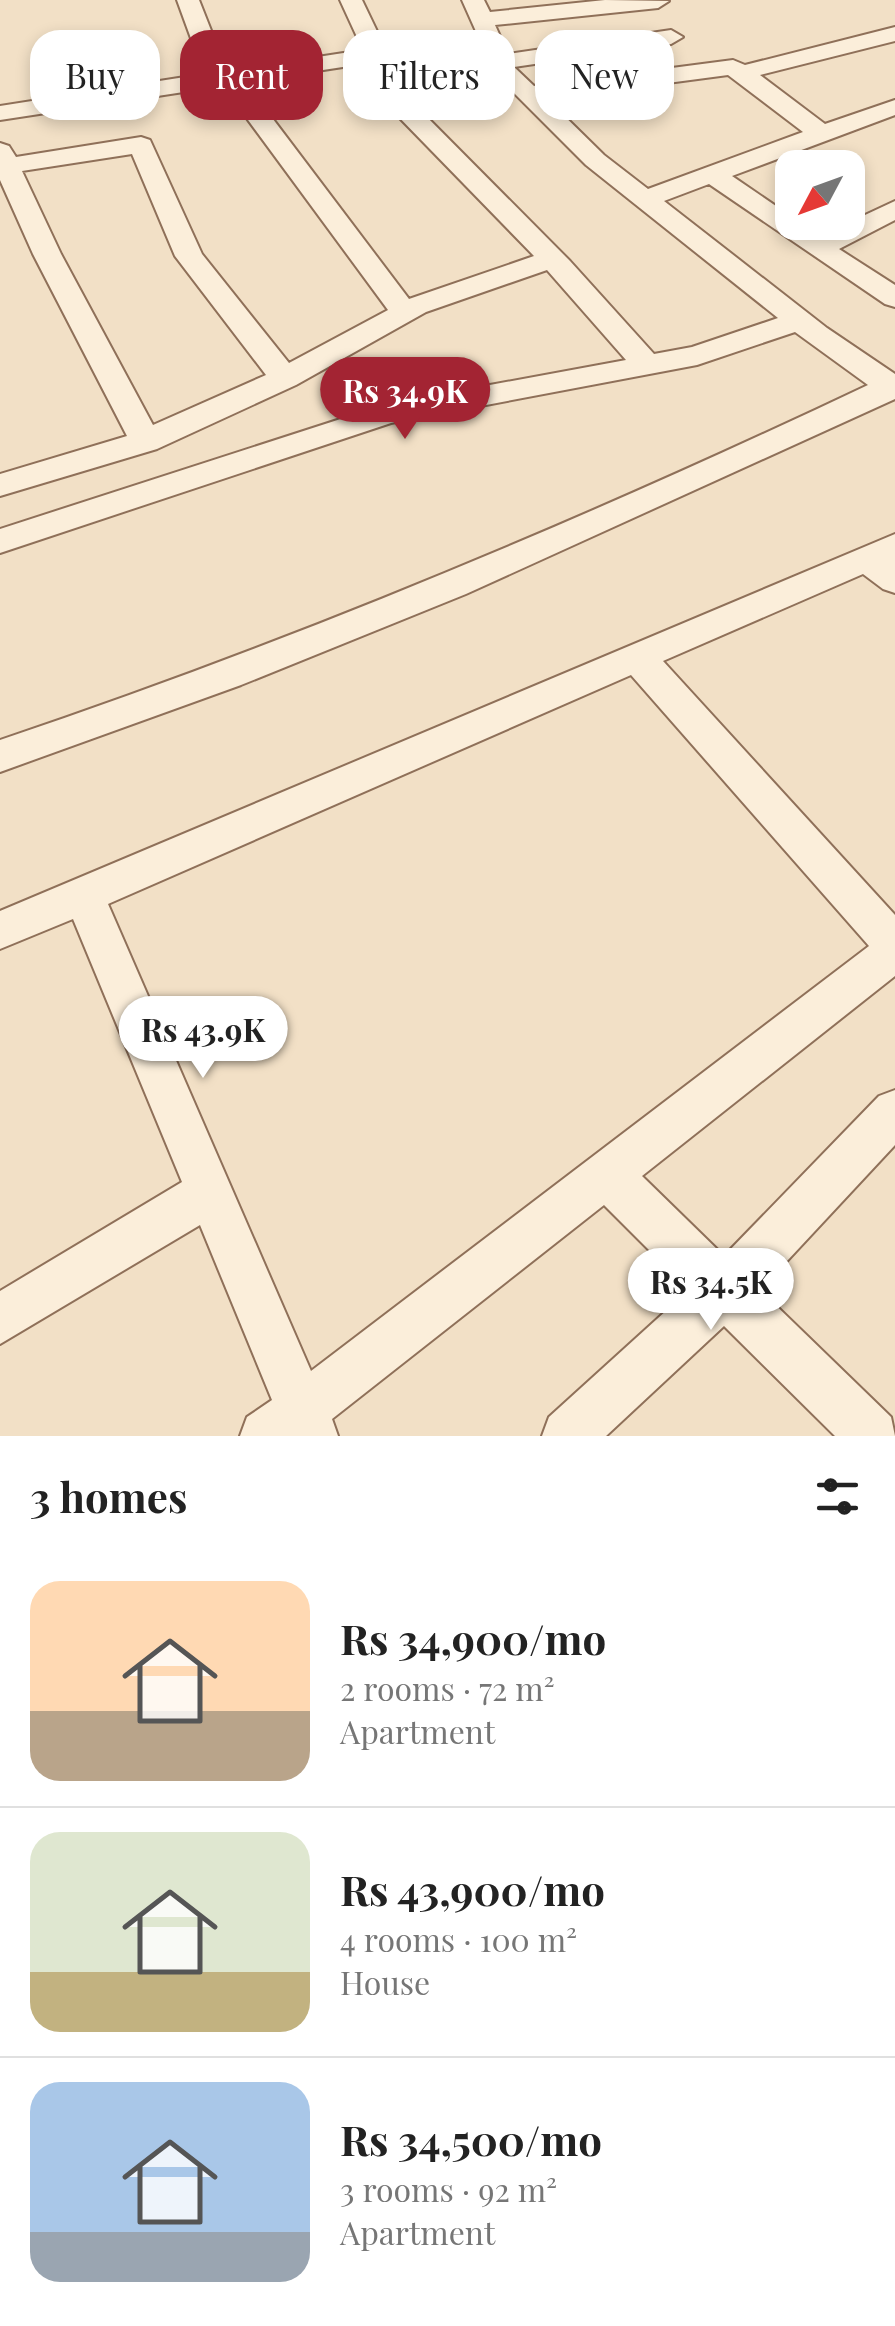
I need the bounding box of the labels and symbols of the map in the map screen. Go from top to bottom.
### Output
north arrow [775,150,865,240]
pin: Rs 34.9K [302,357,508,442]
pin: Rs 43.9K [100,996,306,1081]
pin: Rs 34.5K [608,1248,814,1333]

